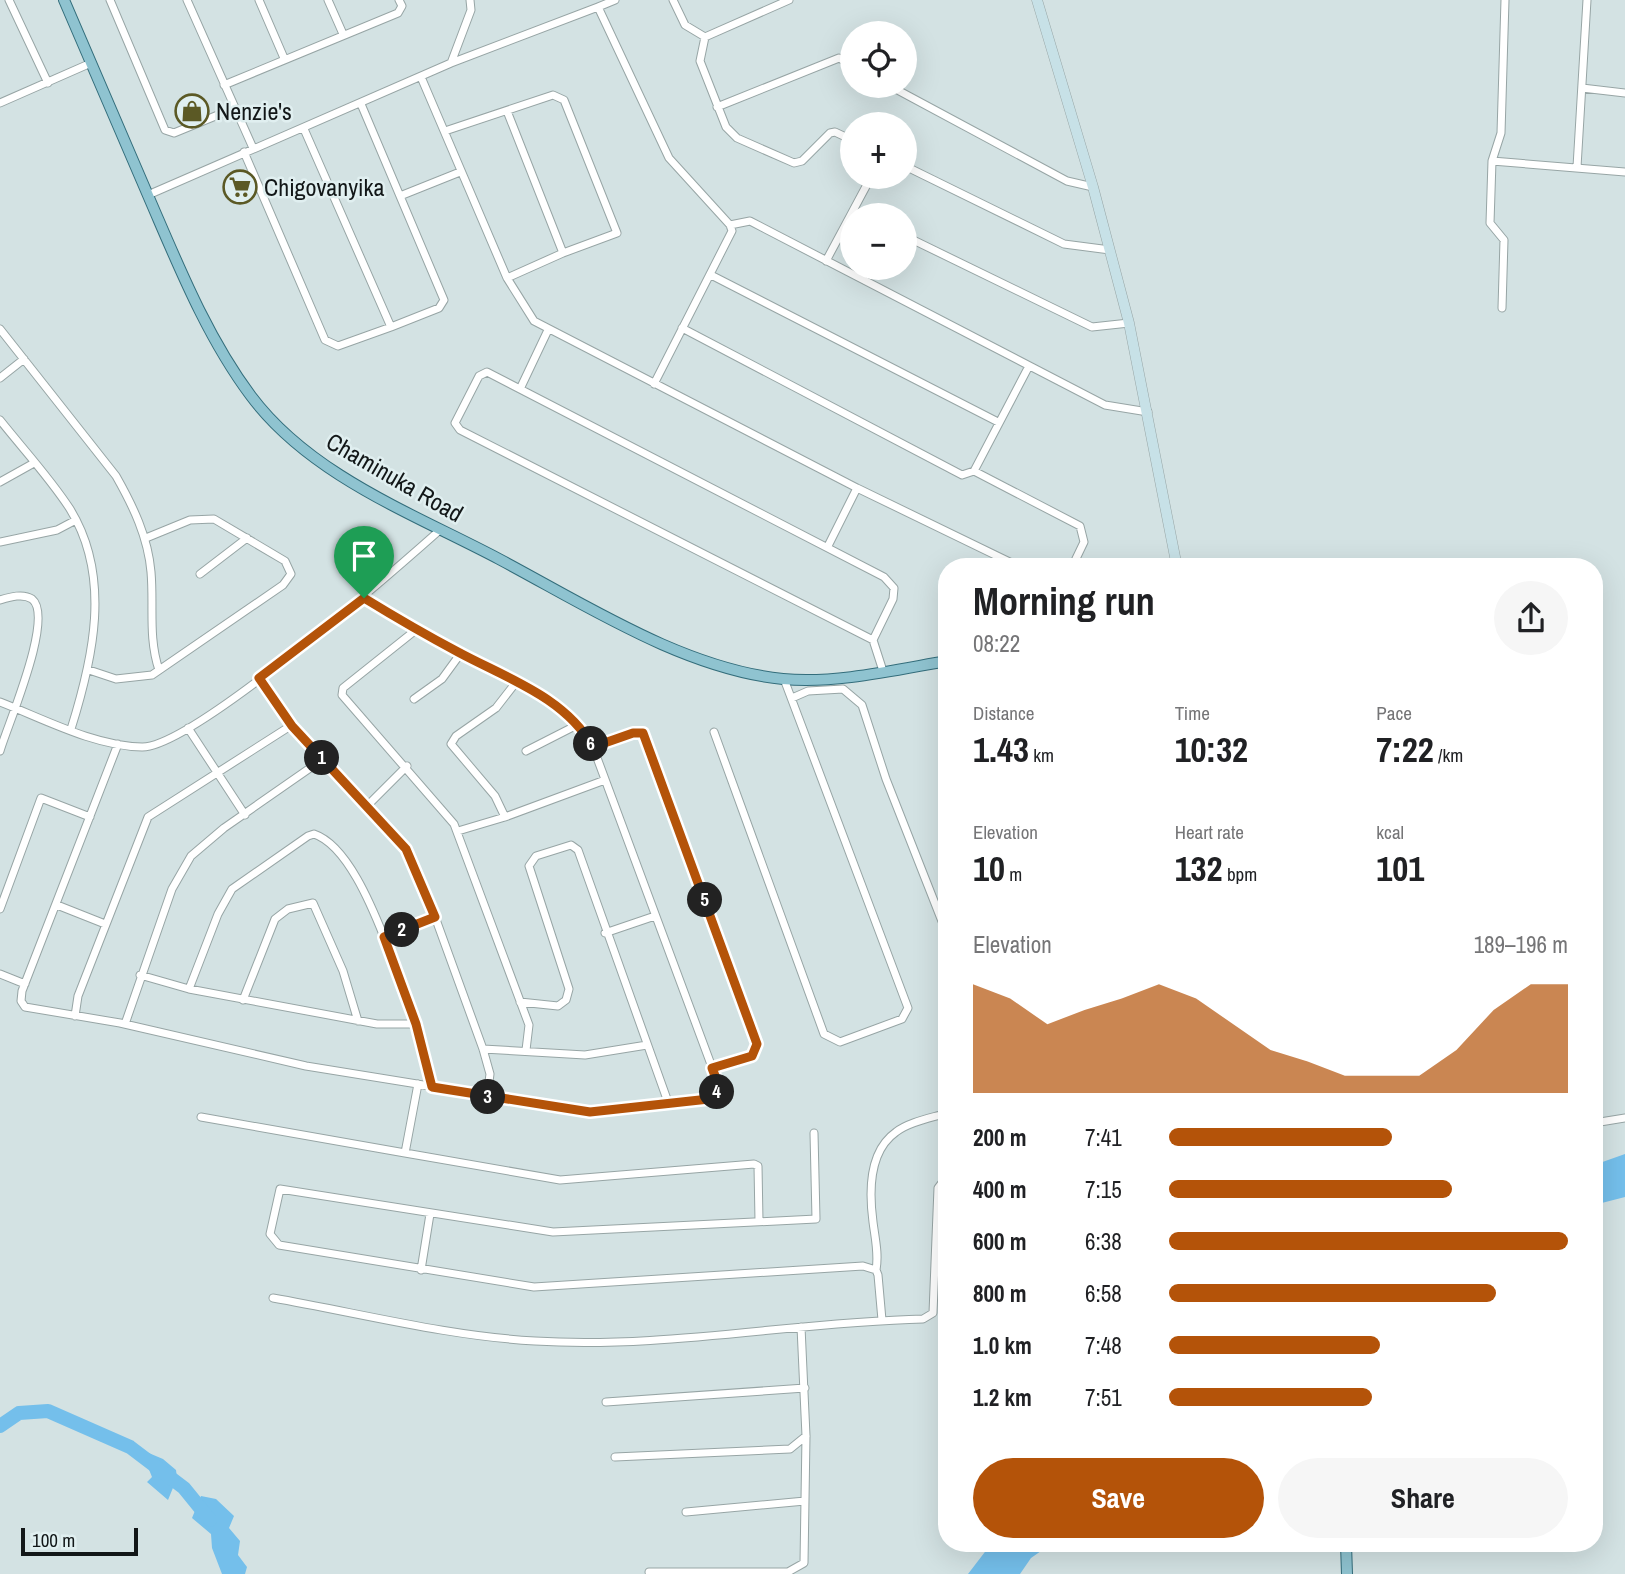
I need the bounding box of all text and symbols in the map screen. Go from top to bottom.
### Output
map controls [840,21,917,280]
button: locate [840,21,917,98]
shop icon: Nenzie's [173,92,211,130]
place label: Nenzie's [216,95,292,127]
button: + [840,112,917,189]
supermarket icon: Chigovanyika [221,168,259,206]
place label: Chigovanyika [264,171,384,203]
button: − [840,203,917,280]
street label: Chaminuka Road [321,425,469,529]
pin [334,526,394,598]
icon: arrive [345,537,383,575]
text: Morning run [973,576,1155,627]
button: share [1494,581,1568,655]
text: 08:22 [973,628,1020,659]
text: Distance [973,700,1034,726]
text: Time [1175,700,1210,726]
text: Pace [1376,700,1412,726]
pin: 6 [574,726,608,762]
text: 1.43 [973,726,1029,773]
text: 10:32 [1175,726,1248,773]
text: 7:22 [1376,726,1434,773]
text: 6 [586,730,595,756]
pin: 1 [304,740,340,776]
text: km [1029,742,1054,768]
text: /km [1434,742,1463,768]
text: 1 [317,744,326,770]
text: Elevation [973,819,1038,845]
text: Heart rate [1175,819,1244,845]
text: kcal [1376,819,1404,845]
text: 10 [973,845,1005,892]
text: 132 [1175,845,1223,892]
text: 101 [1376,845,1424,892]
text: m [1005,861,1022,887]
text: bpm [1223,861,1257,887]
pin: 5 [688,883,722,918]
text: 5 [700,886,709,912]
pin: 2 [384,912,420,948]
text: 2 [397,916,406,942]
text: Elevation [973,929,1052,960]
text: 189–196 m [1474,929,1568,960]
pin: 4 [700,1074,734,1110]
text: 4 [712,1078,721,1104]
pin: 3 [470,1080,505,1114]
text: 3 [483,1083,492,1109]
text: 200 m [973,1122,1026,1153]
text: 7:41 [1085,1122,1122,1153]
text: 400 m [973,1174,1026,1205]
text: 7:15 [1085,1174,1122,1205]
text: 600 m [973,1226,1026,1257]
text: 6:38 [1085,1226,1122,1257]
text: 800 m [973,1278,1026,1309]
text: 6:58 [1085,1278,1122,1309]
text: 1.0 km [973,1330,1032,1361]
text: 7:48 [1085,1330,1122,1361]
text: 1.2 km [973,1382,1032,1413]
text: 7:51 [1085,1382,1122,1413]
button: Save [973,1458,1264,1538]
button: Share [1278,1458,1568,1538]
scale bar [21,1525,138,1557]
text: 100 m [32,1527,75,1553]

